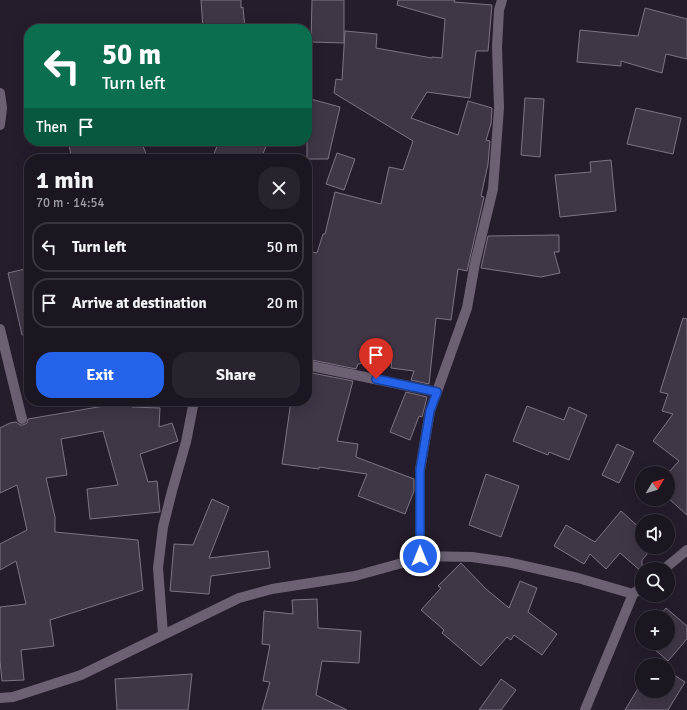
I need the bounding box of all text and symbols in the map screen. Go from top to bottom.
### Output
text: 50 m [102,38,161,72]
icon: left [36,40,88,92]
text: Turn left [102,72,165,94]
icon: arrive [75,116,97,138]
text: Then [36,118,67,136]
text: 1 min [36,165,94,195]
button: close [258,167,300,209]
text: 70 m · 14:54 [36,195,105,211]
icon: left [38,236,60,258]
text: Turn left [72,238,126,256]
text: 50 m [267,238,298,256]
icon: arrive [38,292,60,314]
text: Arrive at destination [72,294,207,312]
text: 20 m [267,294,298,312]
pin [359,338,393,379]
icon: arrive [365,344,387,366]
button: Exit [36,352,164,398]
button: Share [172,352,300,398]
north arrow [635,466,675,506]
map controls [635,466,675,698]
button: sound [635,514,675,554]
position arrow [399,535,441,577]
button: search [635,562,675,602]
button: + [635,610,675,650]
button: − [635,658,675,698]

